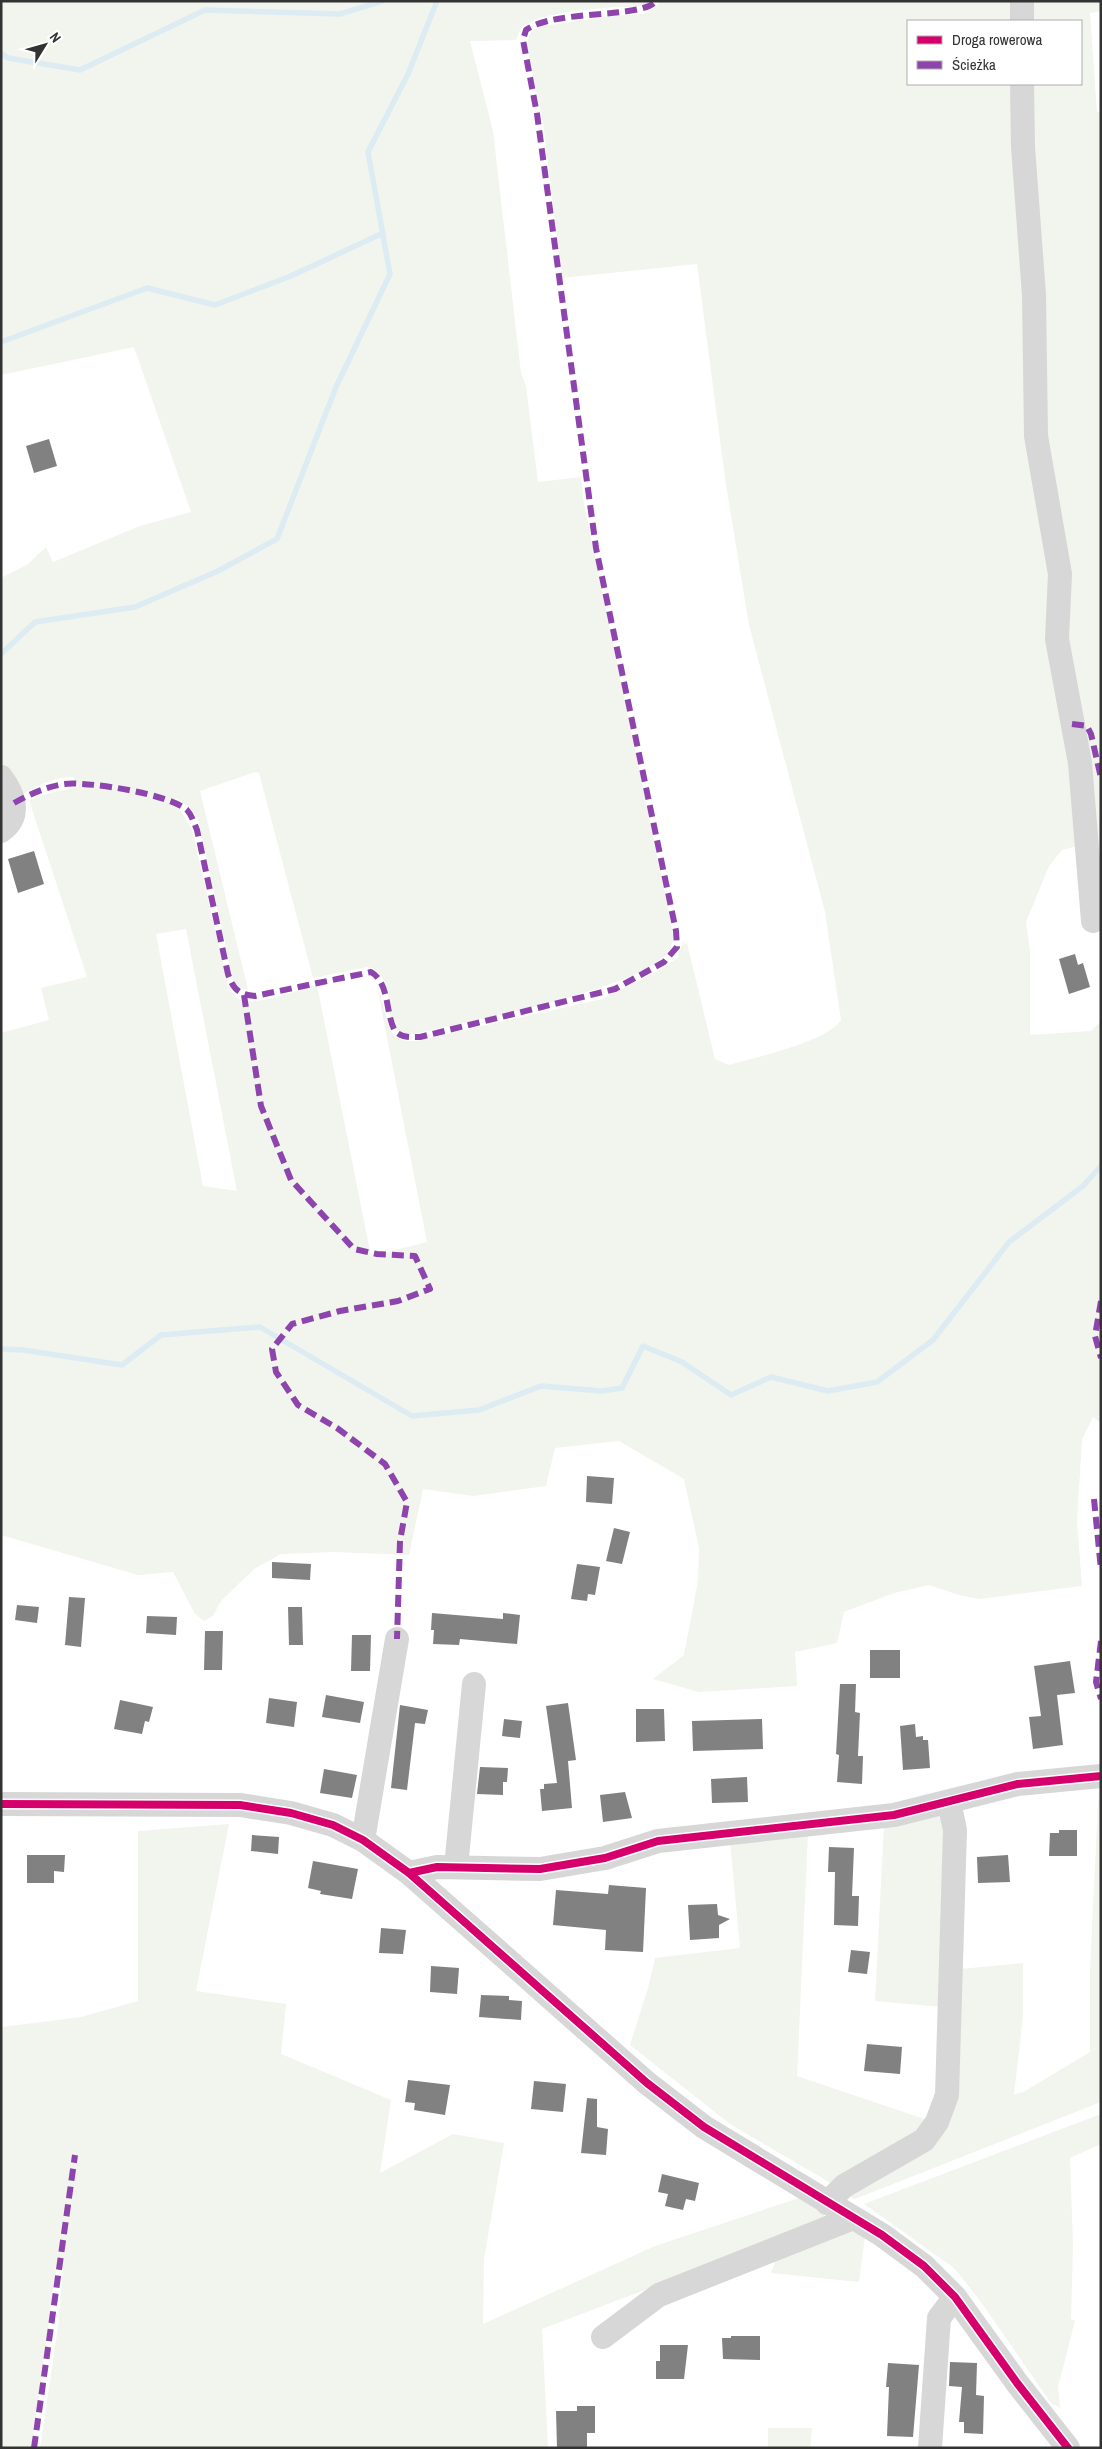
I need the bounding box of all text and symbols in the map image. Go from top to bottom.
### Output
north arrow [20,20,70,70]
legend [907,20,1082,85]
text: N [46,28,65,46]
text: Droga rowerowa [952,29,1042,50]
text: Ścieżka [952,54,996,75]

